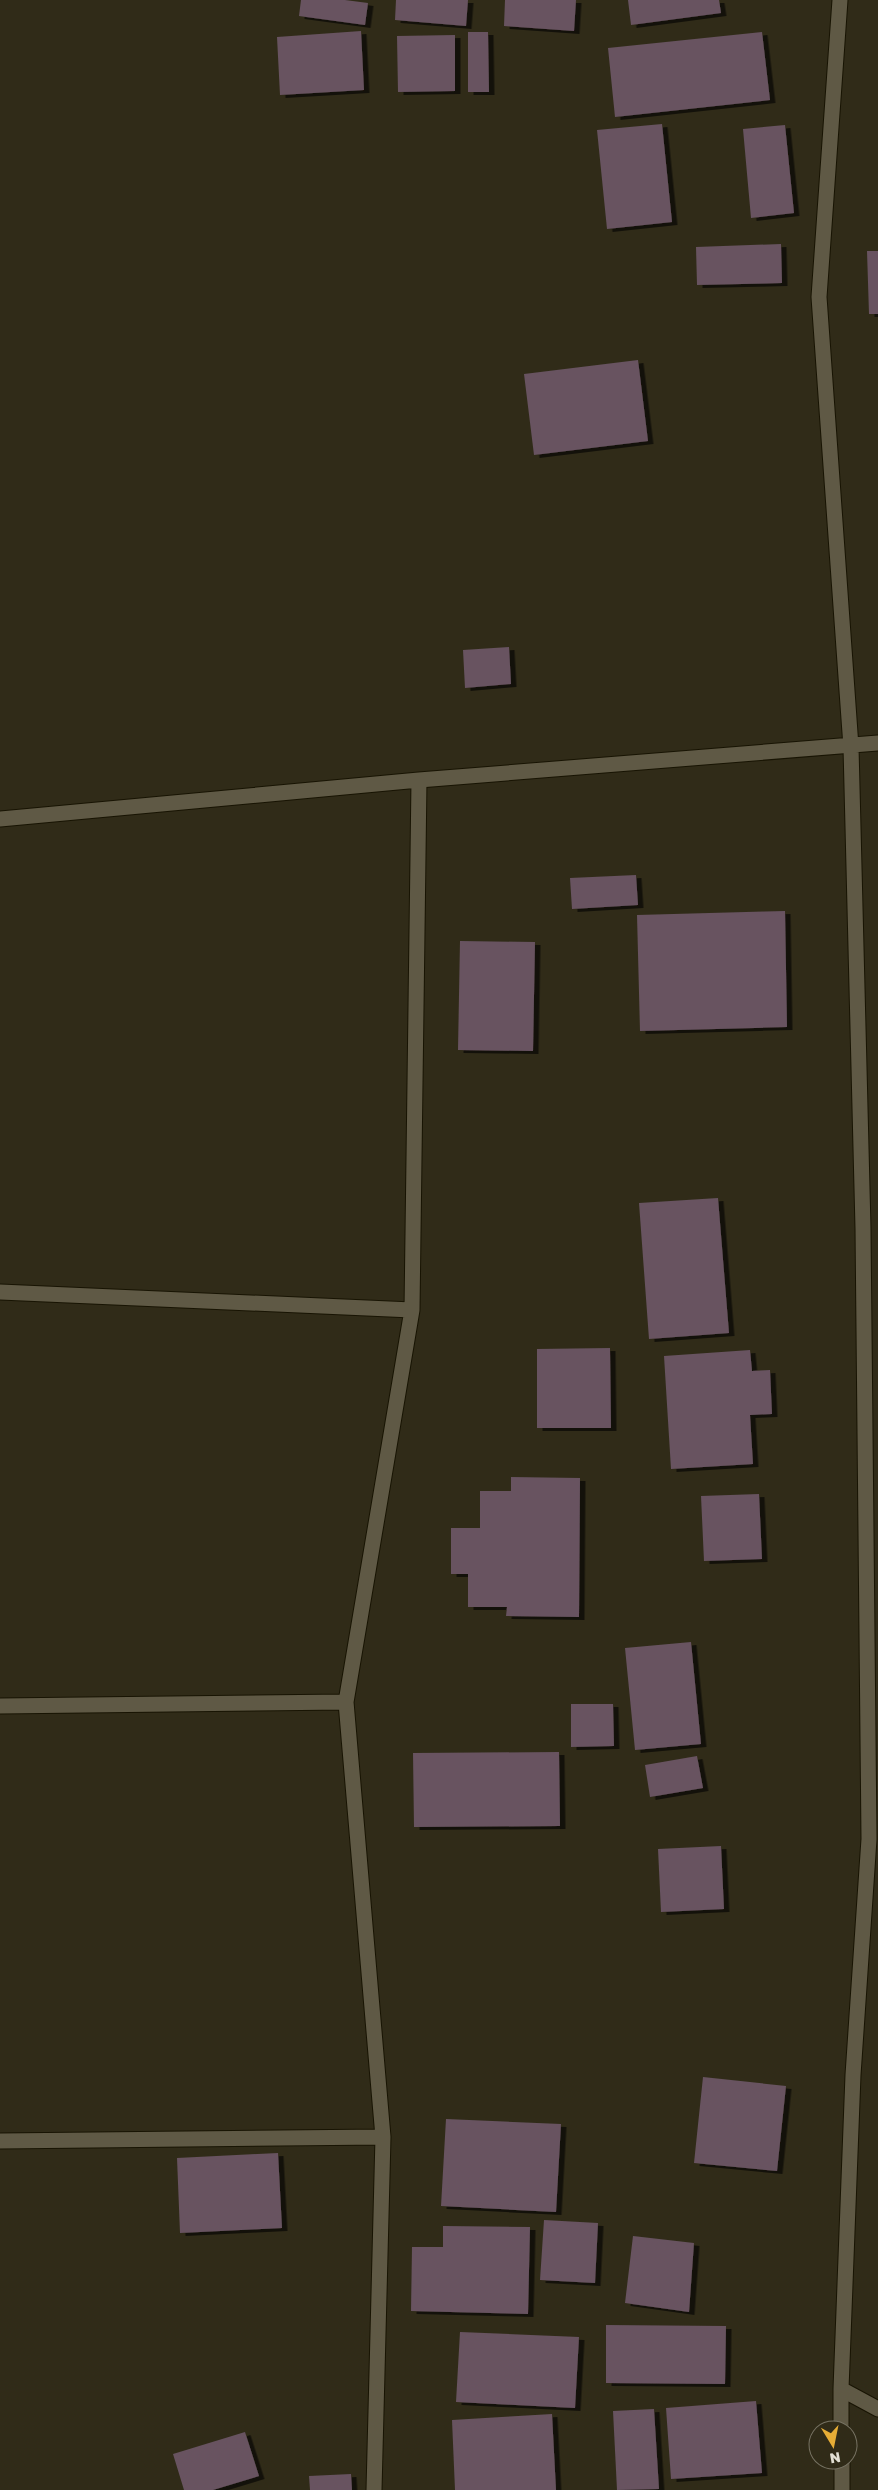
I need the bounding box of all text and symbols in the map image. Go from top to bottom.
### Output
north arrow [808,2420,858,2470]
text: N [829,2449,842,2468]

